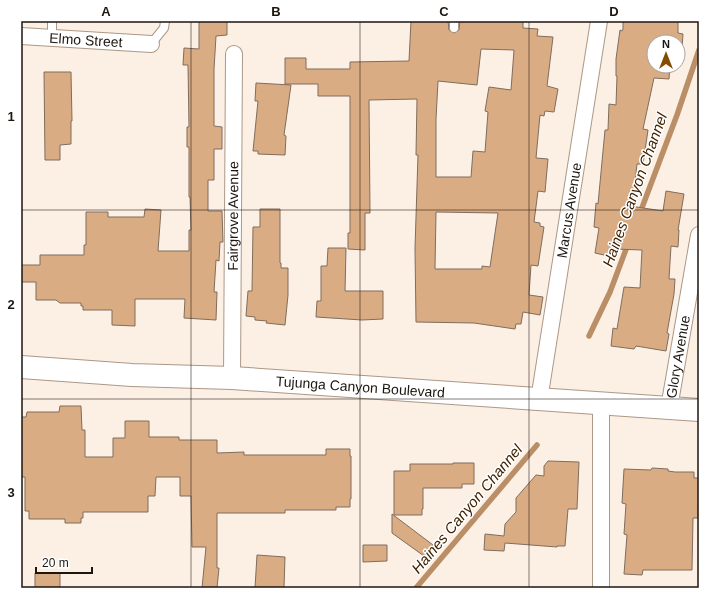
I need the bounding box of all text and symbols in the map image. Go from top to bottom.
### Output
text: A [101,4,111,19]
text: B [271,4,281,19]
text: C [439,4,449,19]
text: D [609,4,619,19]
street label: Elmo Street [49,30,123,50]
north arrow [646,34,686,74]
text: N [662,38,670,50]
text: 1 [7,109,15,124]
water label: Haines Canyon Channel [599,110,671,269]
street label: Fairgrove Avenue [225,161,241,271]
street label: Marcus Avenue [554,161,584,259]
text: 2 [7,297,15,312]
street label: Glory Avenue [663,314,693,399]
street label: Tujunga Canyon Boulevard [275,373,445,401]
water label: Haines Canyon Channel [408,440,526,576]
text: 3 [7,485,15,500]
scale bar [36,549,92,575]
text: 20 m [42,556,69,570]

